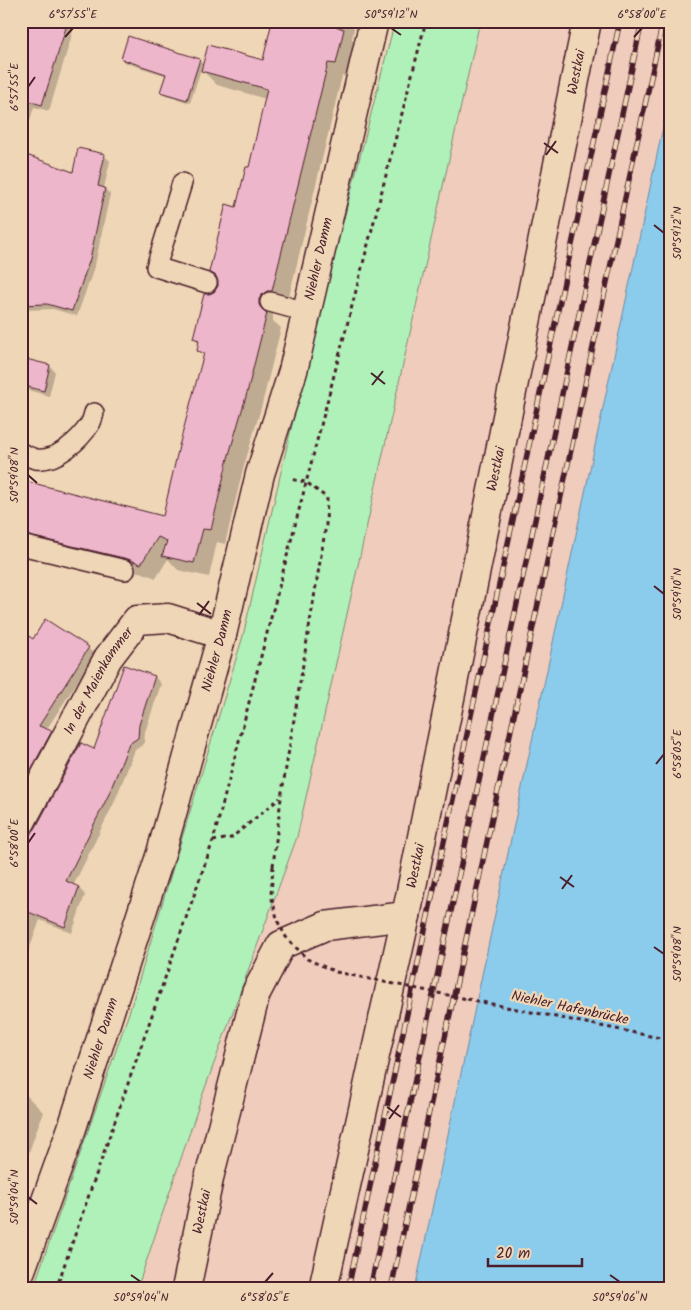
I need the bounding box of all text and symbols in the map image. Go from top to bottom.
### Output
text: 6°57'55"E [49,5,98,24]
text: 50°59'12"N [364,5,418,24]
text: 6°58'00"E [617,5,668,24]
street label: Westkai [561,47,592,96]
text: 6°57'55"E [5,62,24,111]
text: 50°59'12"N [668,206,687,260]
street label: Niehler Damm [299,215,339,303]
street label: Westkai [481,444,512,493]
text: 50°59'08"N [5,447,24,503]
text: 50°59'10"N [668,568,687,620]
street label: Niehler Damm [196,607,239,694]
street label: In der Maienkammer [58,621,140,739]
text: 6°58'05"E [668,728,687,779]
text: 6°58'00"E [5,817,24,868]
street label: Westkai [401,841,432,890]
text: 50°59'08"N [668,926,687,982]
street label: Niehler Hafenbrücke [509,985,631,1031]
street label: Niehler Damm [77,995,124,1082]
text: 50°59'04"N [5,1169,24,1225]
street label: Westkai [187,1187,218,1236]
scale bar [488,1235,582,1267]
text: 20 m [496,1242,530,1266]
text: 50°59'04"N [113,1288,169,1307]
text: 6°58'05"E [240,1288,291,1307]
text: 50°59'06"N [592,1288,648,1307]

